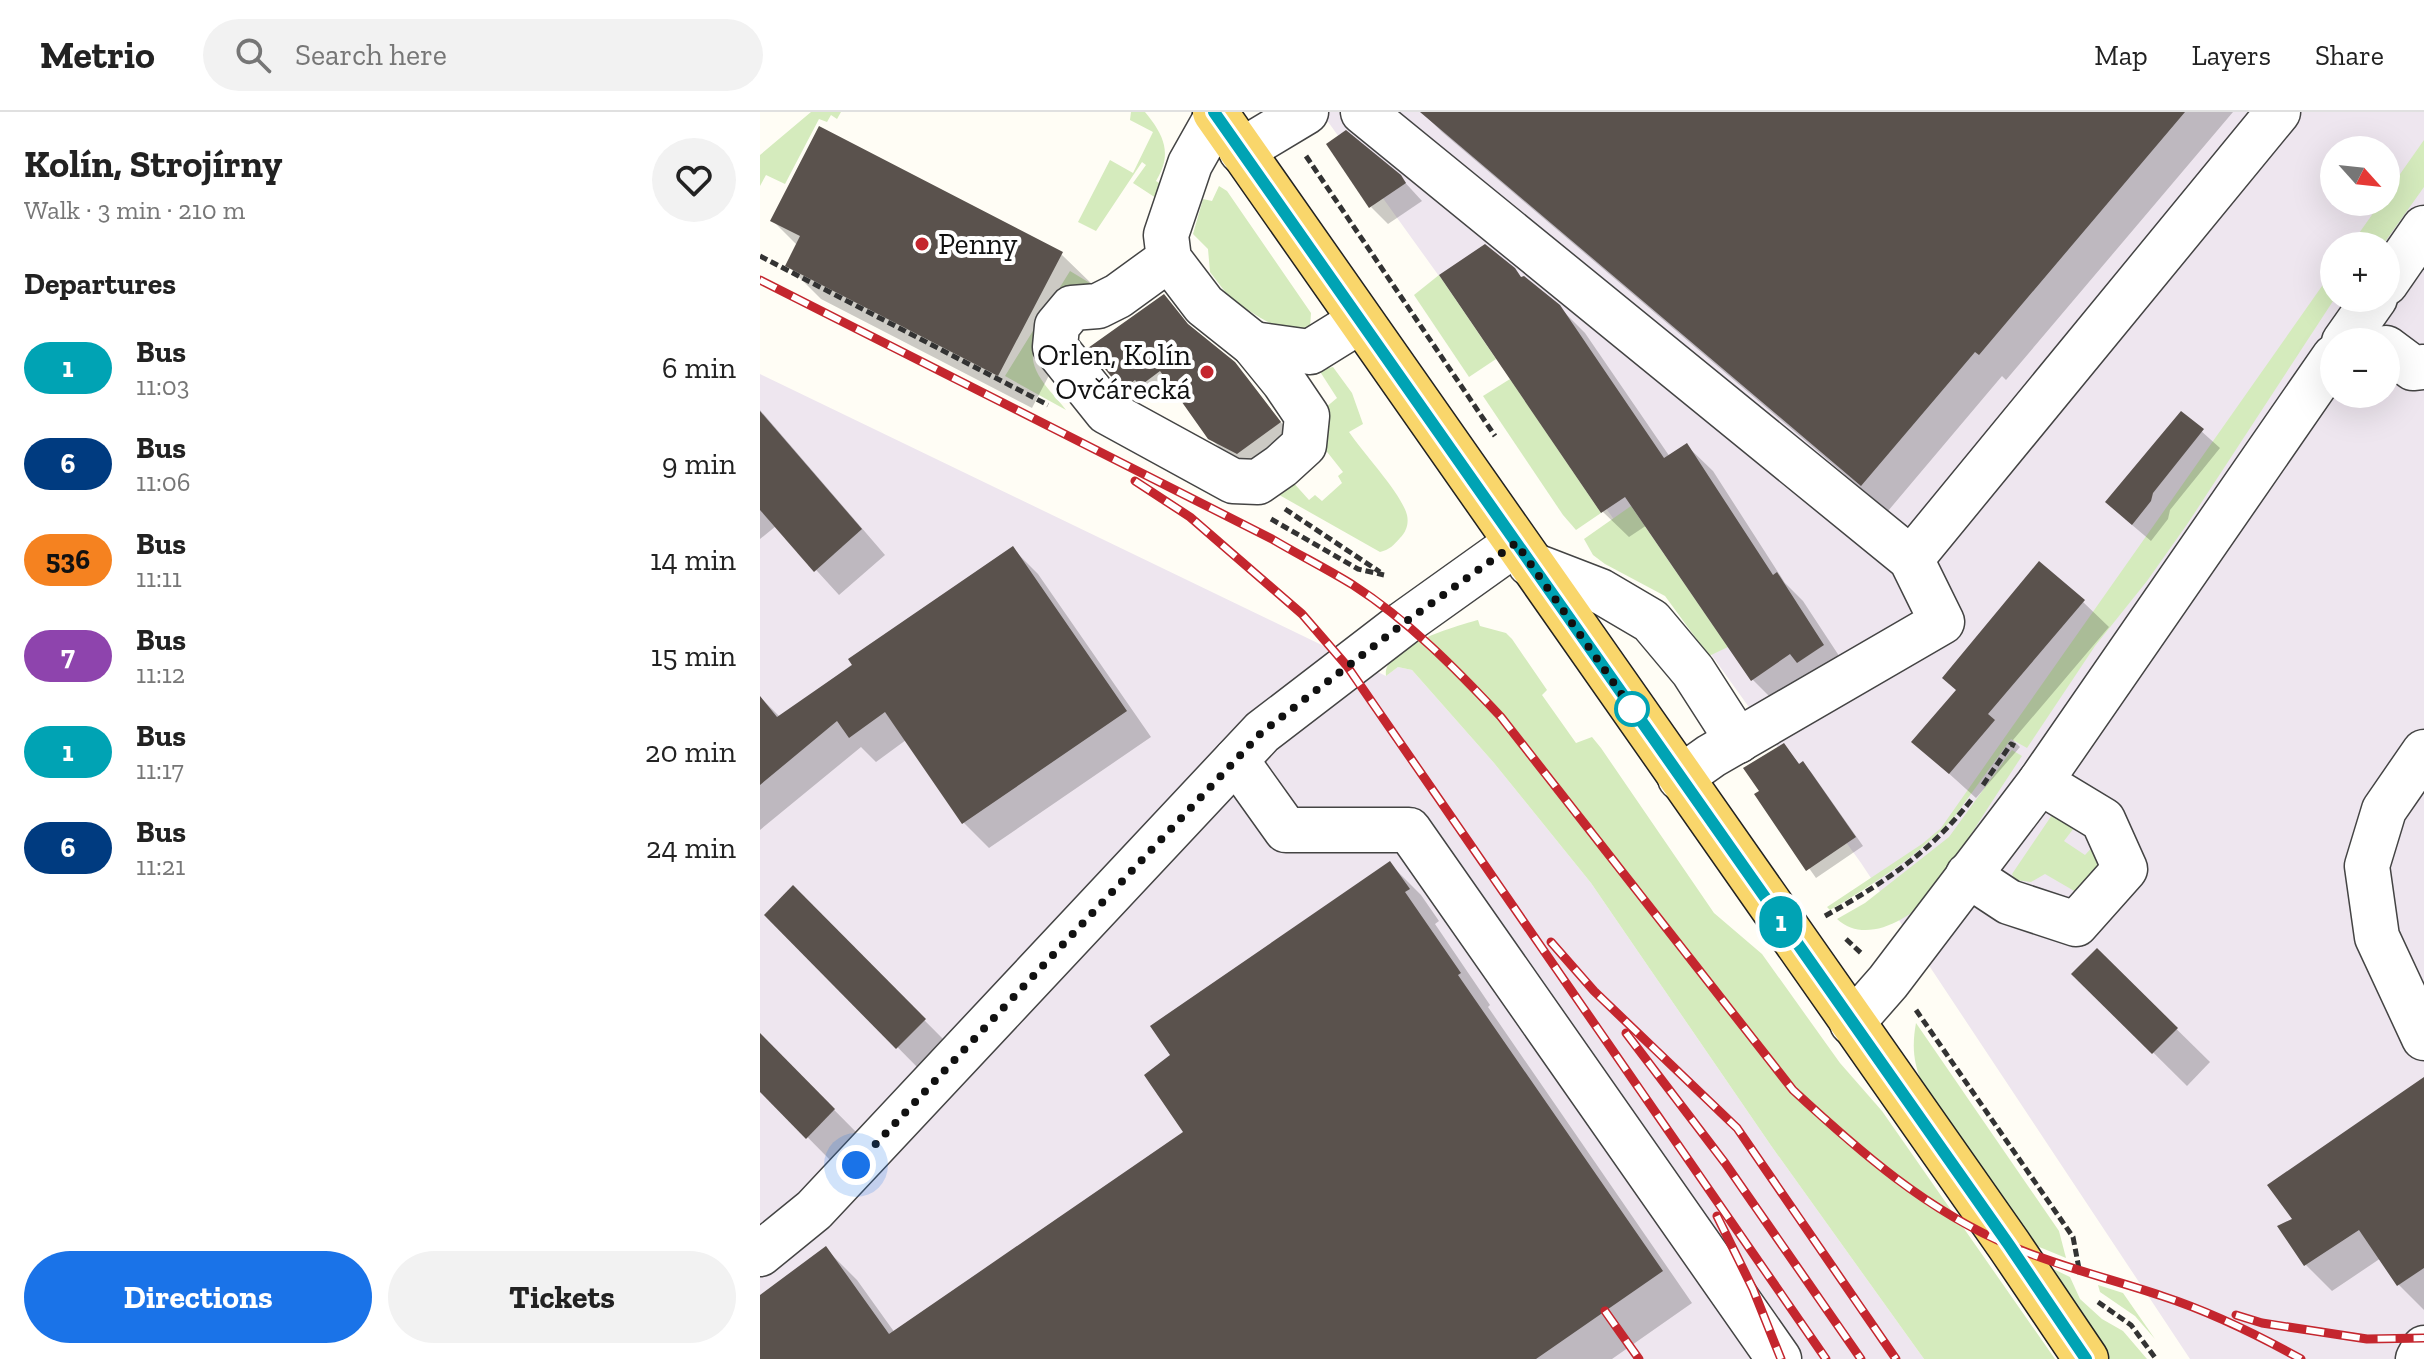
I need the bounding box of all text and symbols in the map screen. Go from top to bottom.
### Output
search box [203,19,763,91]
text: Metrio [40,32,155,78]
icon: search [231,33,275,77]
text: Search here [295,37,447,73]
text: Map [2094,39,2148,72]
text: Layers [2192,39,2271,72]
text: Share [2315,39,2384,72]
north arrow [2320,136,2400,216]
map controls [2320,136,2400,408]
button: heart [652,138,736,222]
text: Kolín, Strojírny [24,141,282,187]
text: Walk · 3 min · 210 m [24,194,245,226]
place label: Penny [938,226,1018,262]
button: + [2320,232,2400,312]
marker: Penny [913,235,931,253]
text: Departures [24,266,176,302]
button: − [2320,328,2400,408]
text: Bus [136,334,186,370]
place label: Orlen, Kolín Ovčárecká [1037,337,1191,407]
text: 6 min [662,350,736,386]
text: 1 [62,351,74,384]
marker: Orlen, Kolín Ovčárecká [1198,363,1216,381]
text: 11:03 [136,370,190,402]
text: Bus [136,430,186,466]
text: 9 min [662,446,736,482]
text: 6 [60,447,76,480]
text: 11:06 [136,466,191,498]
text: Bus [136,526,186,562]
text: 14 min [650,542,736,578]
text: 536 [46,543,90,576]
text: 11:11 [136,562,182,594]
text: Bus [136,622,186,658]
text: 15 min [651,638,736,674]
text: 7 [61,639,75,672]
text: 11:12 [136,658,185,690]
unlabelled marker [1615,692,1649,726]
text: Bus [136,718,186,754]
text: 20 min [645,734,736,770]
text: 1 [62,735,74,768]
text: 11:17 [136,754,184,786]
text: Bus [136,814,186,850]
text: 24 min [646,830,736,866]
text: 6 [60,831,76,864]
text: 11:21 [136,850,185,882]
line badge: 1 [1755,896,1807,948]
text: 1 [1775,905,1787,938]
your location [836,1145,876,1185]
button: Directions [24,1251,372,1343]
button: Tickets [388,1251,736,1343]

